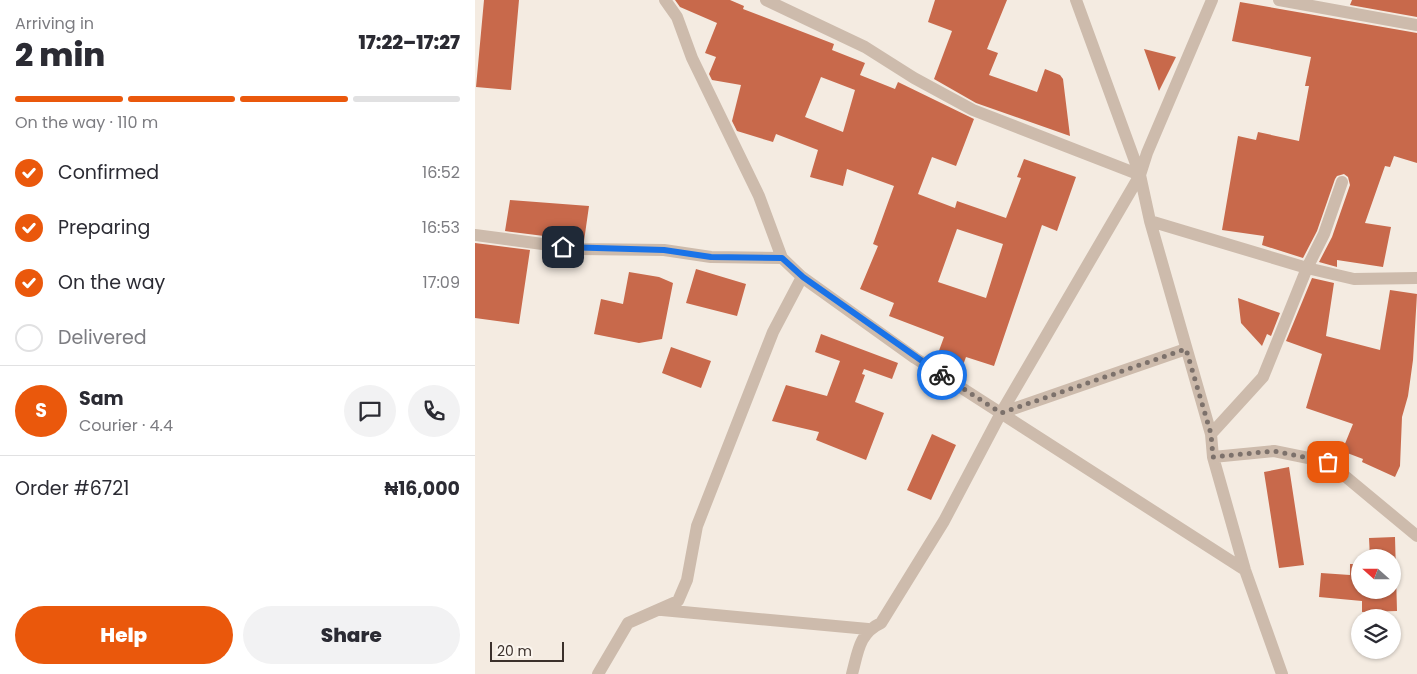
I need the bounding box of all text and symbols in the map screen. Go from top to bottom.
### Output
text: Arriving in [15,12,94,35]
text: 17:22–17:27 [358,29,460,56]
text: 2 min [15,32,105,77]
text: On the way · 110 m [15,111,158,134]
icon: check [15,159,43,187]
text: Confirmed [58,159,159,186]
text: 16:52 [422,161,460,184]
icon: check [15,214,43,242]
text: Preparing [58,214,150,241]
text: 16:53 [422,216,460,239]
pin [542,226,584,268]
icon: home [549,233,577,261]
icon: check [15,269,43,297]
text: On the way [58,269,165,296]
text: 17:09 [423,271,460,294]
text: Delivered [58,324,147,351]
courier [917,350,967,400]
icon: bike [928,361,956,389]
text: Sam [79,385,124,412]
button: chat [344,385,396,437]
button: phone [408,385,460,437]
text: S [35,397,47,424]
text: Courier · 4.4 [79,414,173,437]
pin [1307,441,1349,483]
icon: bag [1314,448,1342,476]
text: Order #6721 [15,475,129,502]
text: ₦16,000 [384,475,460,502]
north arrow [1351,549,1401,599]
map controls [1351,549,1401,659]
button: Help [15,606,233,664]
button: Share [243,606,460,664]
button: layers [1351,609,1401,659]
scale bar [490,639,564,662]
text: 20 m [497,641,532,661]

